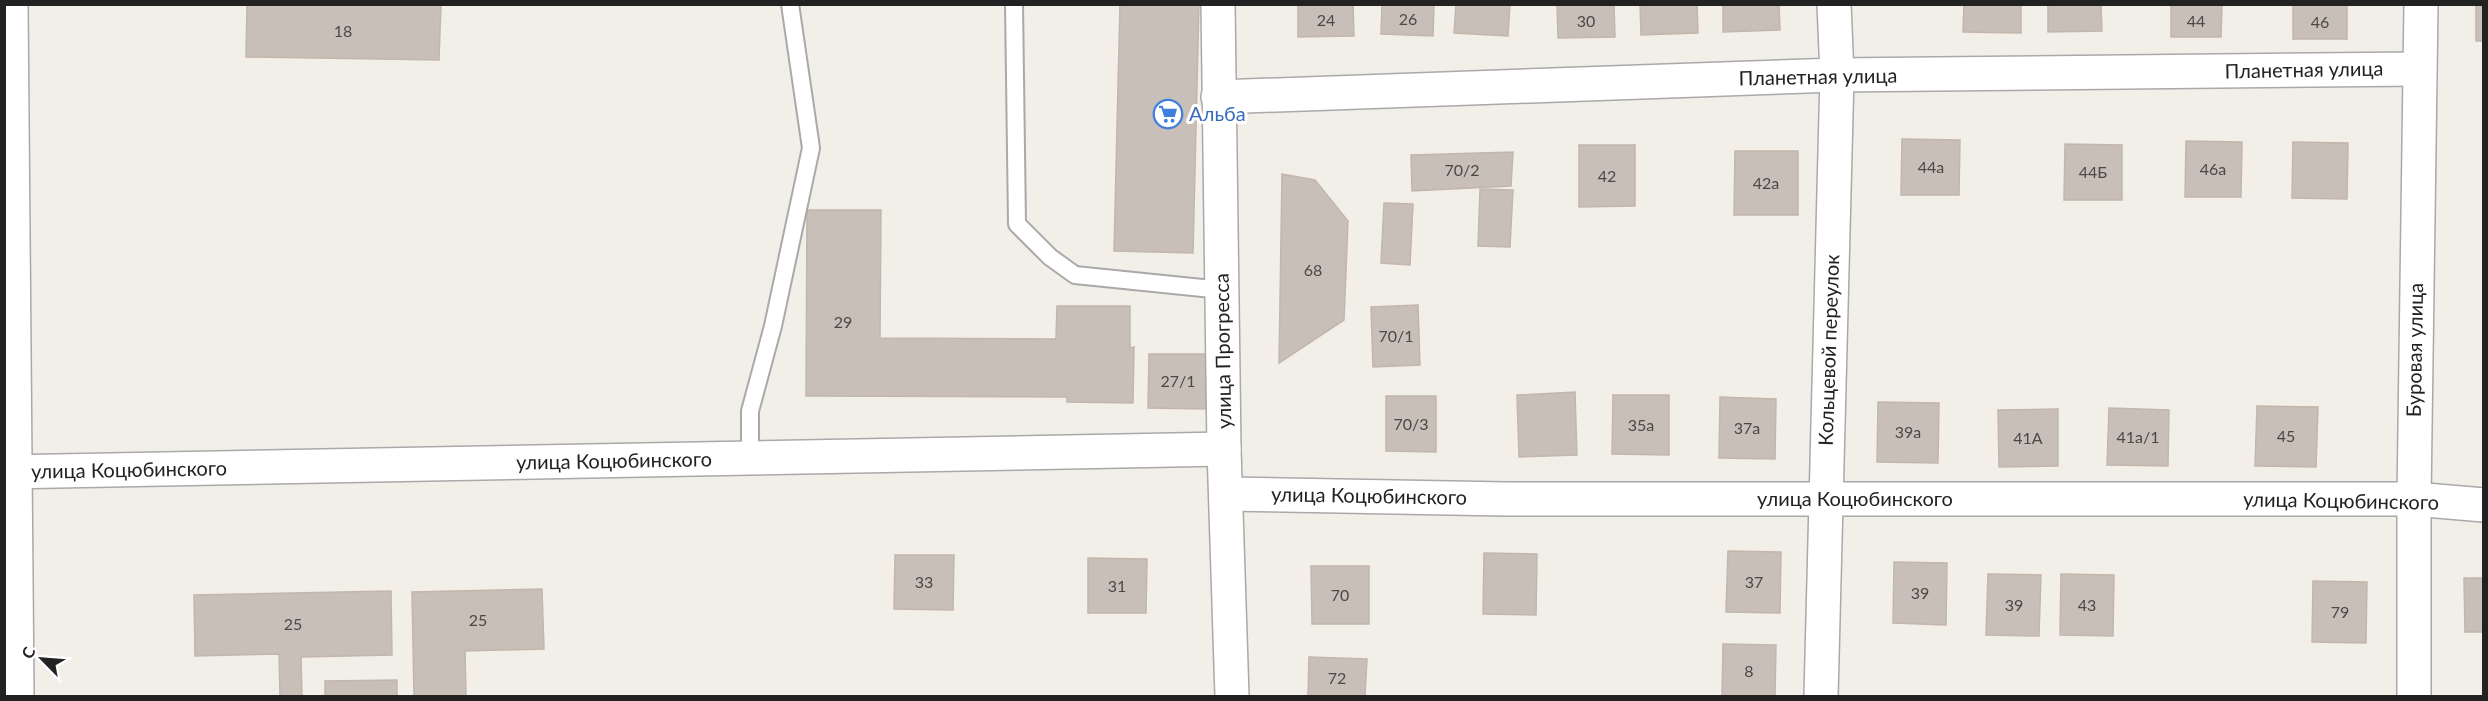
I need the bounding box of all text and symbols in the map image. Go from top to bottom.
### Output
house number: 26 [1399,9,1417,28]
house number: 24 [1317,10,1335,29]
house number: 30 [1577,11,1595,30]
house number: 44 [2187,11,2205,30]
house number: 46 [2311,12,2329,31]
house number: 18 [334,21,352,40]
street label: Планетная улица [2224,56,2384,82]
street label: Планетная улица [1738,63,1898,89]
supermarket icon: Альба [1152,98,1184,130]
place label: Альба [1189,101,1246,125]
house number: 44а [1918,157,1944,176]
house number: 46а [2200,159,2226,178]
house number: 70/2 [1444,160,1480,179]
house number: 44Б [2079,162,2107,181]
house number: 42 [1598,166,1616,185]
house number: 42а [1753,173,1779,192]
street label: Кольцевой переулок [1813,253,1843,446]
house number: 68 [1304,260,1322,279]
street label: улица Прогресса [1209,273,1235,429]
street label: Буровая улица [2401,283,2427,417]
house number: 29 [834,312,852,331]
house number: 70/1 [1378,326,1414,345]
house number: 27/1 [1160,371,1196,390]
house number: 70/3 [1393,414,1429,433]
house number: 35а [1628,415,1654,434]
house number: 37а [1734,418,1760,437]
house number: 39а [1895,422,1921,441]
house number: 45 [2277,426,2295,445]
house number: 41а/1 [2116,427,2160,446]
house number: 41А [2013,428,2043,447]
street label: улица Коцюбинского [516,446,712,474]
street label: улица Коцюбинского [31,455,227,483]
street label: улица Коцюбинского [1271,481,1467,509]
street label: улица Коцюбинского [1757,486,1953,510]
street label: улица Коцюбинского [2243,486,2439,514]
house number: 33 [915,572,933,591]
house number: 37 [1745,572,1763,591]
house number: 31 [1108,576,1126,595]
house number: 39 [1911,583,1929,602]
house number: 70 [1331,585,1349,604]
house number: 39 [2005,595,2023,614]
house number: 43 [2078,595,2096,614]
house number: 79 [2331,602,2349,621]
house number: 25 [469,610,487,629]
house number: 25 [284,614,302,633]
north arrow [12,629,72,689]
text: С [17,643,39,661]
house number: 8 [1744,661,1754,680]
house number: 72 [1328,668,1346,687]

